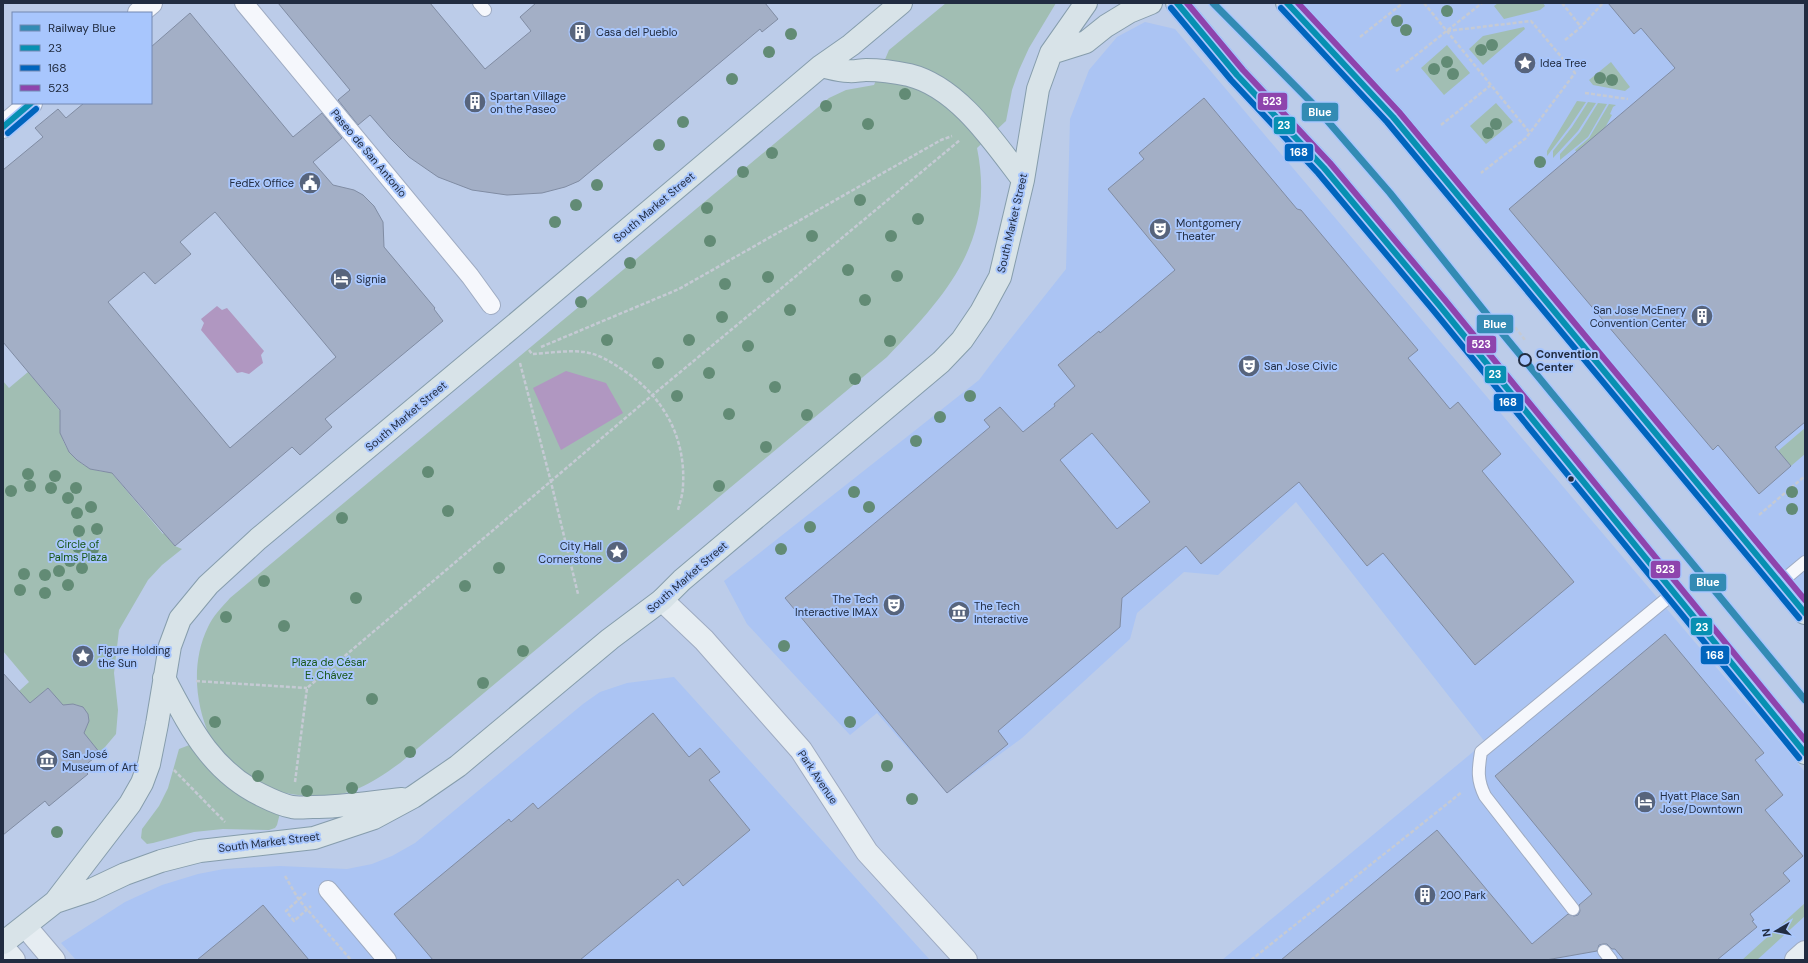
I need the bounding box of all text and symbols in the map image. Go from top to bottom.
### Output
legend [12,12,152,104]
building icon: Casa del Pueblo [567,19,593,45]
text: Railway Blue [48,20,116,36]
place label: Casa del Pueblo [596,25,678,39]
text: 23 [48,40,62,56]
place icon: Idea Tree [1512,50,1538,76]
place label: Idea Tree [1540,56,1587,70]
text: 168 [48,60,67,76]
text: 523 [48,80,69,96]
building icon: Spartan Village on the Paseo [462,89,488,115]
place label: Spartan Village on the Paseo [490,89,566,116]
line badge: 523 [1257,92,1288,111]
text: 523 [1262,94,1282,108]
line badge: Blue [1301,102,1339,122]
text: Blue [1308,105,1332,119]
street label: Paseo de San Antonio [328,106,410,200]
line badge: 23 [1273,116,1296,135]
text: 23 [1278,118,1290,132]
line badge: 168 [1284,143,1314,162]
text: 168 [1290,145,1308,159]
street label: South Market Street [611,169,697,245]
public building icon: FedEx Office [297,170,323,196]
street label: South Market Street [994,172,1030,274]
place label: FedEx Office [230,176,294,190]
theatre icon: Montgomery Theater [1147,216,1173,242]
place label: Montgomery Theater [1176,216,1241,243]
hotel icon: Signia [328,266,354,292]
place label: Signia [356,272,386,286]
place label: San Jose McEnery Convention Center [1590,303,1686,330]
building icon: San Jose McEnery Convention Center [1689,303,1715,329]
line badge: Blue [1476,314,1514,334]
text: Blue [1483,317,1507,331]
line badge: 523 [1466,335,1497,354]
text: 523 [1471,337,1491,351]
place label: Convention Center [1536,347,1598,374]
theatre icon: San Jose Civic [1236,353,1262,379]
marker: Convention Center [1518,353,1532,367]
place label: San Jose Civic [1264,359,1338,373]
line badge: 23 [1484,365,1507,384]
text: 23 [1489,367,1501,381]
street label: South Market Street [363,378,449,454]
line badge: 168 [1493,393,1524,412]
text: 168 [1499,395,1517,409]
unlabelled marker [1566,474,1576,484]
park label: Circle of Palms Plaza [49,537,107,564]
street label: South Market Street [644,538,730,616]
place label: City Hall Cornerstone [538,539,602,566]
place icon: City Hall Cornerstone [604,539,630,565]
line badge: 523 [1650,560,1681,579]
text: 523 [1655,562,1675,576]
line badge: Blue [1689,573,1727,592]
text: Blue [1696,575,1720,589]
place label: The Tech Interactive IMAX [795,592,878,619]
theatre icon: The Tech Interactive IMAX [881,592,907,618]
museum icon: The Tech Interactive [946,599,972,625]
place label: The Tech Interactive [974,599,1028,626]
line badge: 23 [1690,617,1713,636]
text: 23 [1696,620,1708,634]
place icon: Figure Holding the Sun [70,643,96,669]
place label: Figure Holding the Sun [98,643,170,670]
line badge: 168 [1700,645,1730,665]
text: 168 [1706,648,1724,662]
park label: Plaza de César E. Chávez [292,655,366,682]
museum icon: San José Museum of Art [34,747,60,773]
place label: San José Museum of Art [62,747,137,774]
street label: Park Avenue [795,747,841,807]
hotel icon: Hyatt Place San Jose/Downtown [1632,789,1658,815]
place label: Hyatt Place San Jose/Downtown [1660,789,1743,816]
street label: South Market Street [218,829,320,855]
building icon: 200 Park [1412,882,1438,908]
place label: 200 Park [1440,888,1486,902]
north arrow [1756,911,1796,951]
text: N [1759,928,1774,938]

